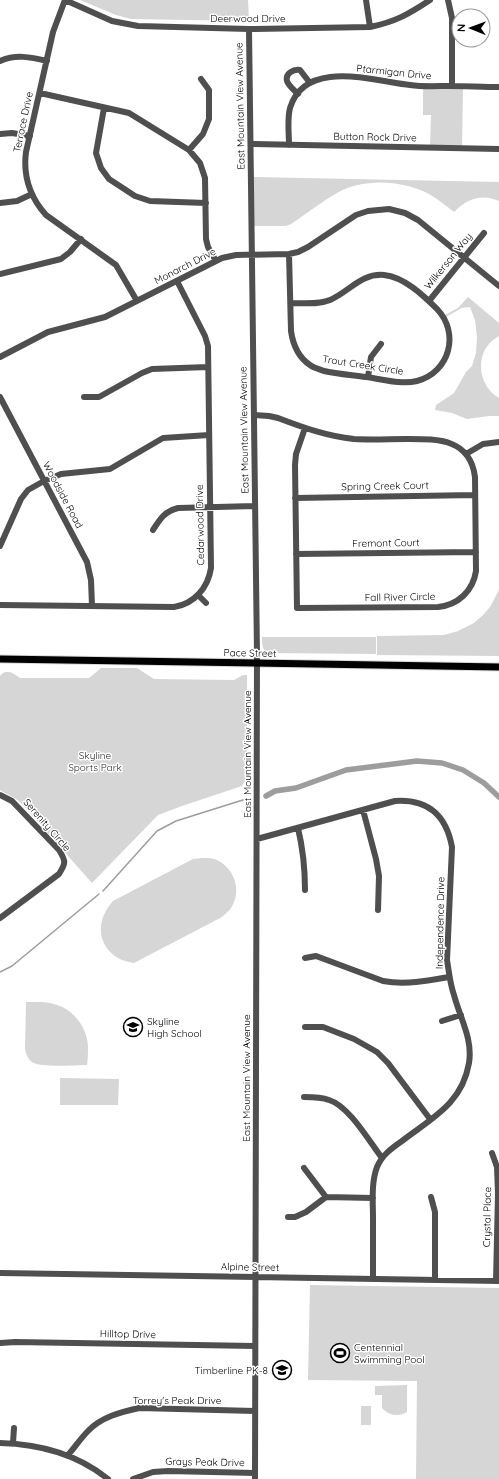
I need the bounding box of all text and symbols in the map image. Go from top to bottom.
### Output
north arrow [451,8,491,48]
street label: Deerwood Drive [210,12,286,25]
text: N [454,24,468,32]
street label: East Mountain View Avenue [232,42,248,170]
street label: Ptarmigan Drive [356,62,433,82]
street label: Terrace Drive [10,90,36,154]
street label: Button Rock Drive [333,130,417,144]
street label: Wilkerson Way [421,230,475,292]
street label: Monarch Drive [152,245,218,287]
street label: Trout Creek Circle [322,352,405,378]
street label: East Mountain View Avenue [236,366,252,494]
street label: Woodside Road [40,459,86,531]
street label: Spring Creek Court [341,479,429,493]
street label: Cedarwood Drive [193,484,207,566]
street label: Fremont Court [352,536,420,550]
street label: Fall River Circle [365,590,436,604]
street label: Pace Street [223,646,277,660]
street label: East Mountain View Avenue [241,690,254,818]
park label: Skyline Sports Park [68,749,122,774]
street label: Serenity Circle [21,796,74,854]
street label: Independence Drive [433,876,447,969]
street label: East Mountain View Avenue [240,1014,253,1142]
place label: Skyline High School [147,1015,202,1040]
school or university icon: Skyline High School [122,1016,144,1038]
street label: Crystal Place [480,1186,494,1247]
street label: Alpine Street [221,1260,280,1274]
street label: Hilltop Drive [100,1327,157,1341]
place label: Centennial Swimming Pool [354,1341,425,1366]
sports icon: Centennial Swimming Pool [329,1342,351,1364]
school or university icon: Timberline PK-8 [271,1359,293,1381]
place label: Timberline PK-8 [195,1364,268,1377]
street label: Torrey's Peak Drive [133,1394,222,1407]
street label: Grays Peak Drive [165,1455,245,1469]

